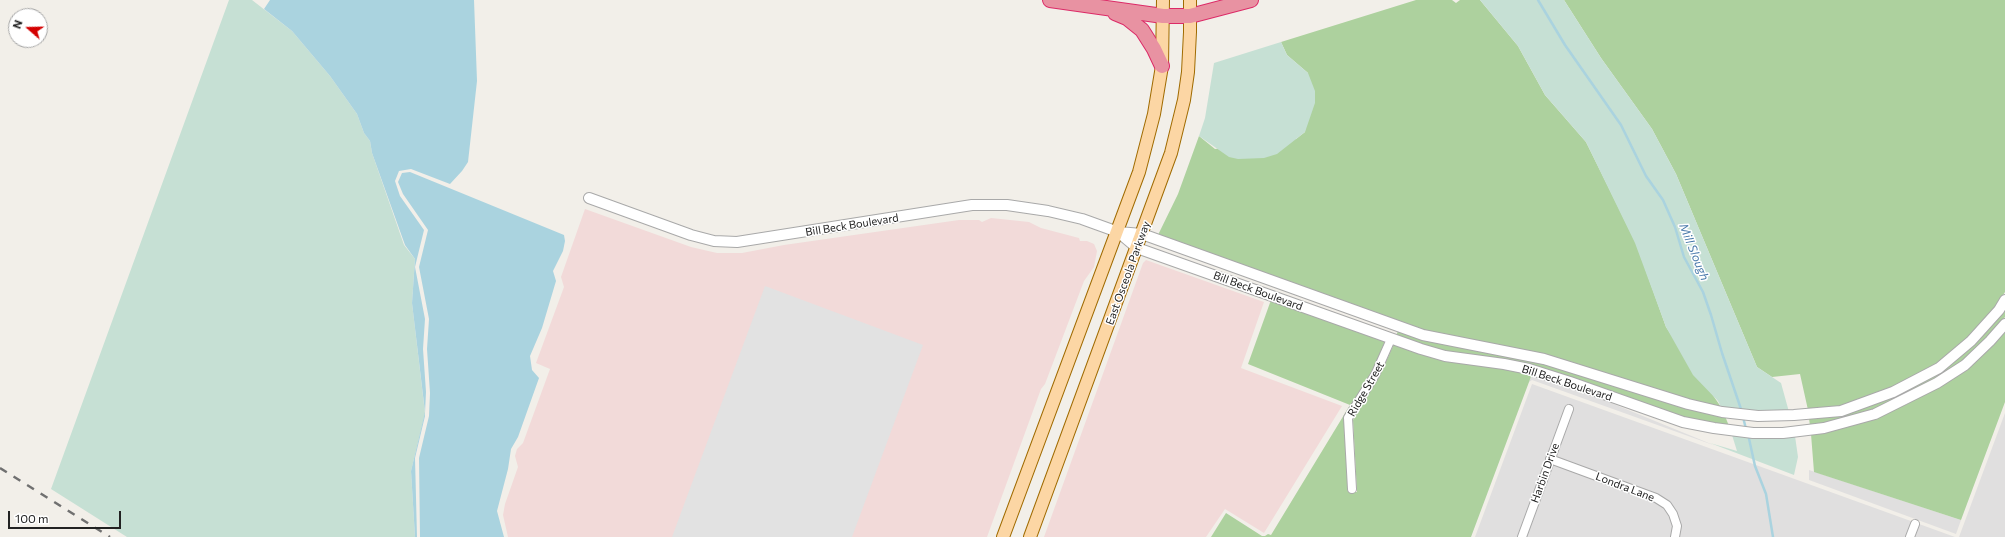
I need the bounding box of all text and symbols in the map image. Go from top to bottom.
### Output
north arrow [8,8,48,48]
text: N [10,18,25,30]
street label: Bill Beck Boulevard [804,211,900,239]
street label: East Osceola Parkway [1103,219,1153,327]
water label: Mill Slough [1676,221,1712,283]
street label: Bill Beck Boulevard [1212,269,1304,313]
street label: Ridge Street [1345,359,1387,419]
street label: Bill Beck Boulevard [1520,362,1614,404]
street label: Harbin Drive [1528,441,1562,505]
street label: Londra Lane [1594,470,1656,504]
scale bar [10,503,123,529]
text: 100 m [15,511,49,525]

